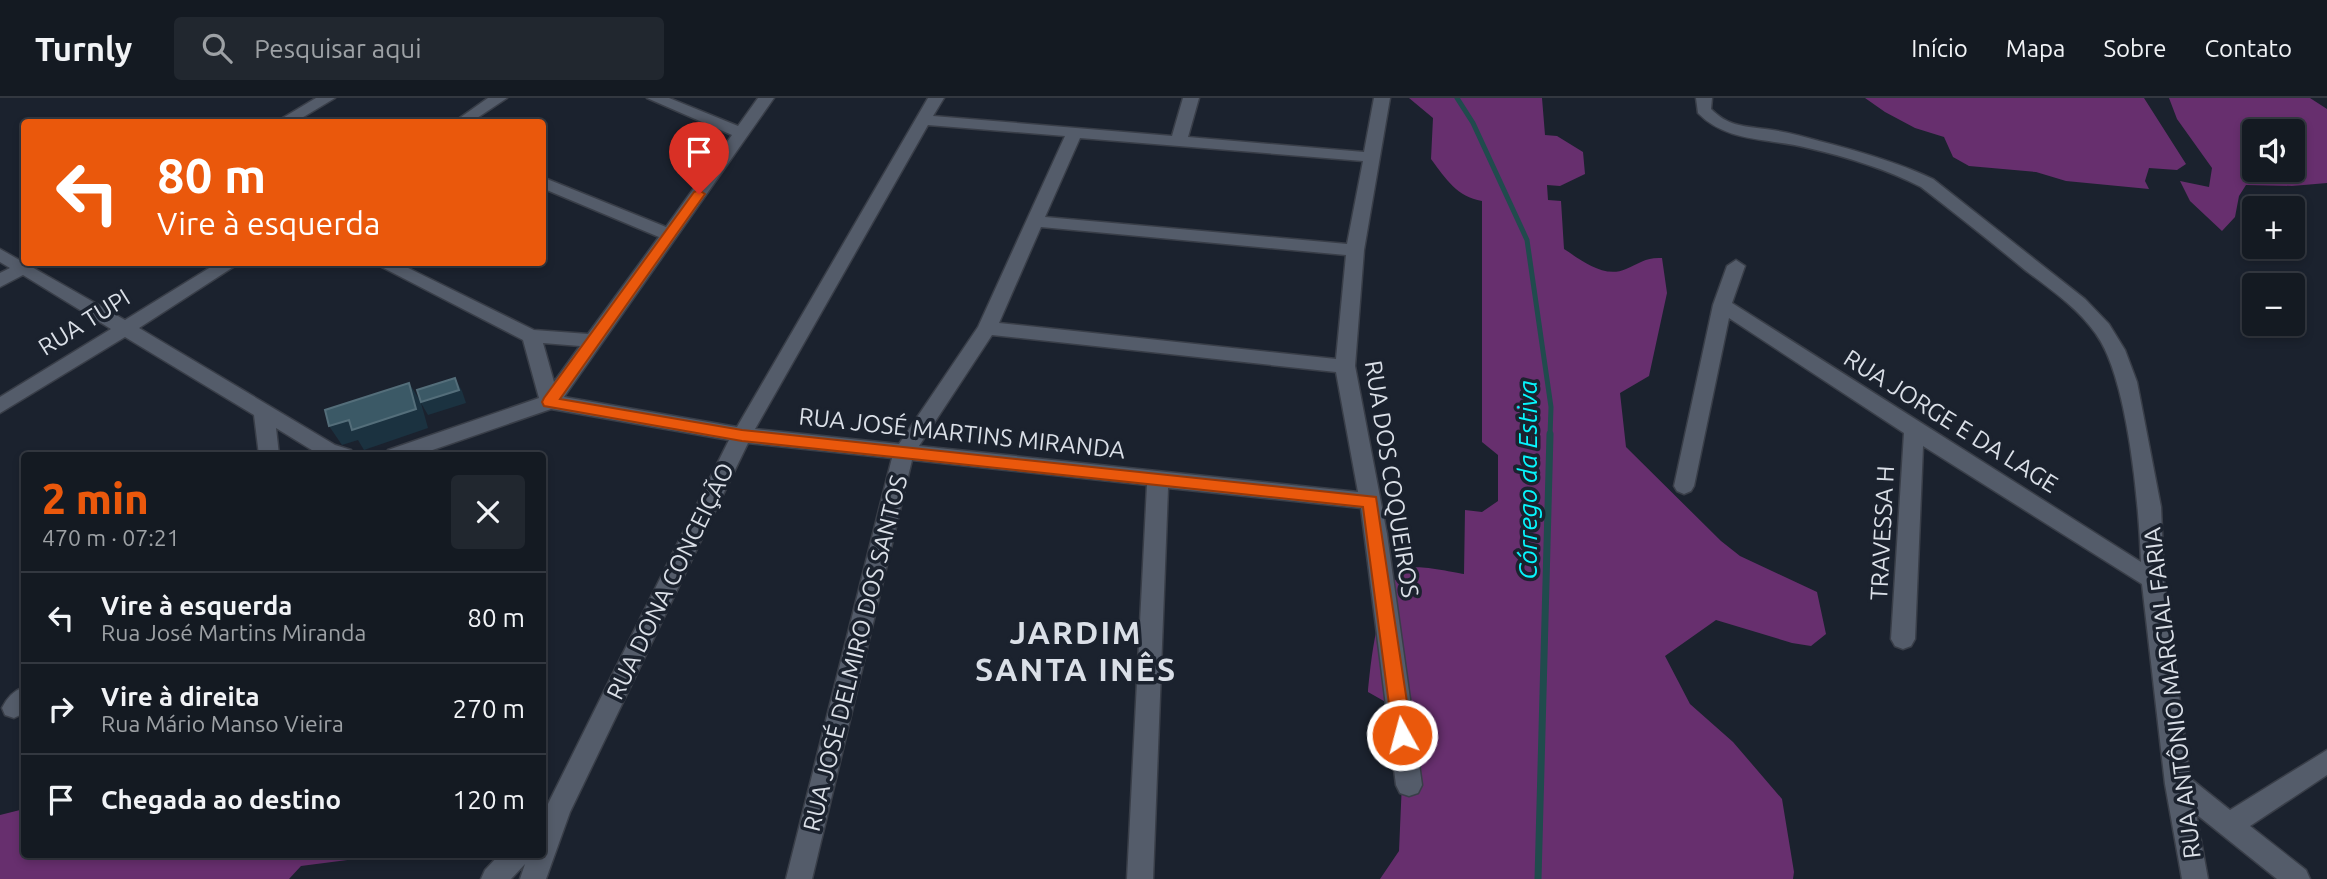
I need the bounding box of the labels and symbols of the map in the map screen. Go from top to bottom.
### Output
pin [669,122,729,194]
street label: RUA TUPI [33,283,135,361]
street label: RUA JORGE E DA LAGE [1839,344,2063,498]
street label: RUA DOS COQUEIROS [1360,358,1424,600]
water label: Córrego da Estiva [1513,380,1542,580]
street label: RUA JOSÉ MARTINS MIRANDA [797,401,1127,464]
street label: RUA DONA CONCEIÇÃO [601,458,739,704]
street label: TRAVESSA H [1865,465,1899,601]
street label: RUA JOSÉ DELMIRO DOS SANTOS [797,472,912,834]
street label: RUA ANTÔNIO MARCIAL FARIA [2137,525,2206,860]
district label: JARDIM SANTA INÊS [975,614,1177,687]
position arrow [1365,698,1439,772]

